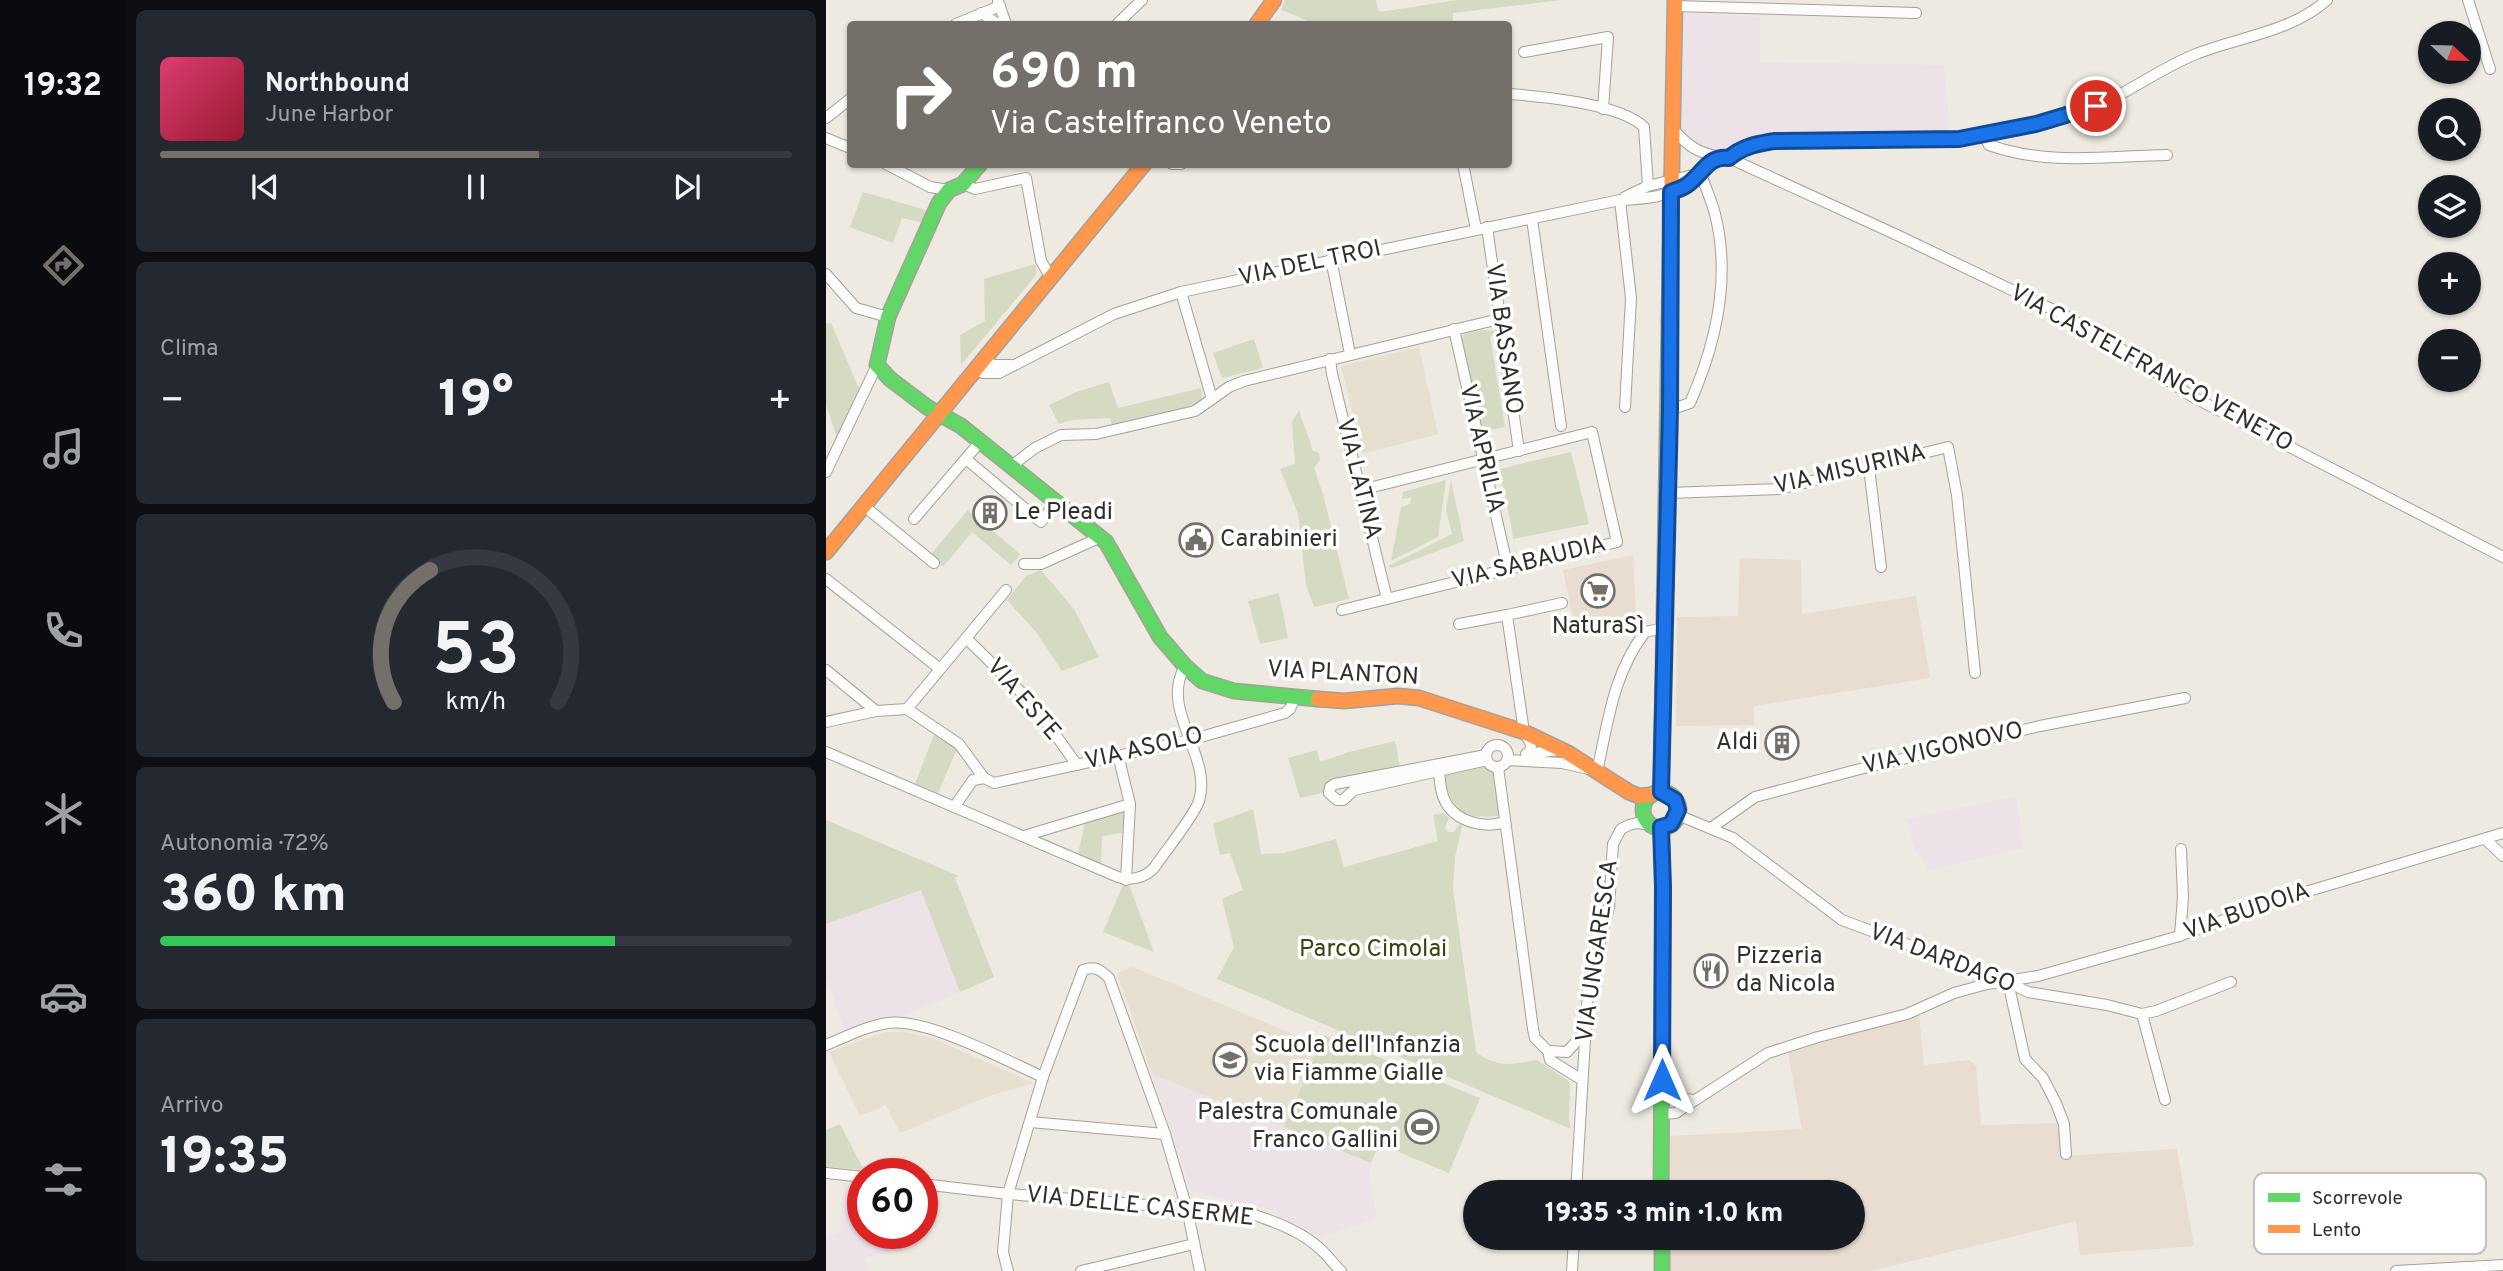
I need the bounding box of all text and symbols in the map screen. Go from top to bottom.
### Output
north arrow [2418,21,2482,84]
map controls [2418,21,2481,392]
text: 690 m [990,44,1138,106]
icon: right [875,49,966,140]
text: 19:32 [24,67,102,107]
text: Northbound [265,68,410,101]
pin [2066,76,2126,136]
icon: arrive [2077,87,2115,125]
button: search [2418,98,2481,161]
text: June Harbor [265,101,393,130]
text: Via Castelfranco Veneto [990,105,1332,145]
icon: previous [246,168,284,206]
icon: pause [457,168,495,206]
icon: next [668,168,706,206]
button: layers [2418,175,2481,238]
street label: VIA DEL TROI [1236,234,1384,294]
icon: directions [39,241,88,290]
button: + [2418,252,2481,315]
street label: VIA BASSANO [1478,262,1528,416]
street label: VIA CASTELFRANCO VENETO [2004,278,2298,460]
button: − [2418,329,2481,392]
text: Clima [160,335,218,364]
text: 19° [438,369,514,435]
text: − [160,378,185,427]
text: + [767,378,792,427]
street label: VIA APRILIA [1452,382,1510,516]
street label: VIA LATINA [1328,415,1388,543]
icon: music [39,424,88,473]
street label: VIA MISURINA [1771,438,1929,502]
building icon: Le Pleadi [971,494,1009,532]
place label: Le Pleadi [1014,498,1113,528]
public building icon: Carabinieri [1177,521,1215,559]
place label: Carabinieri [1220,525,1338,555]
street label: VIA SABAUDIA [1449,529,1609,597]
supermarket icon: NaturaSì [1579,572,1617,610]
icon: phone [39,606,88,655]
text: 53 [432,608,520,700]
place label: NaturaSì [1552,612,1644,642]
street label: VIA ESTE [979,653,1067,747]
street label: VIA PLANTON [1266,655,1420,693]
text: km/h [446,686,506,718]
street label: VIA VIGONOVO [1860,716,2026,782]
street label: VIA ASOLO [1082,721,1206,777]
building icon: Aldi [1763,724,1801,762]
place label: Aldi [1716,728,1758,758]
icon: climate [39,789,88,838]
text: Autonomia · 72% [160,830,329,859]
street label: VIA UNGARESCA [1570,858,1626,1044]
text: 360 km [160,864,347,930]
street label: VIA BUDOIA [2180,876,2314,948]
street label: VIA DARDAGO [1864,917,2020,1001]
park label: Parco Cimolai [1299,935,1447,965]
place label: Pizzeria da Nicola [1736,942,1835,1000]
restaurant icon: Pizzeria da Nicola [1692,952,1730,990]
icon: car [39,972,88,1021]
place label: Scuola dell'Infanzia via Fiamme Gialle [1254,1031,1461,1089]
school or university icon: Scuola dell'Infanzia via Fiamme Gialle [1211,1041,1249,1079]
position arrow [1625,1043,1699,1117]
text: Arrivo [160,1092,224,1121]
place label: Palestra Comunale Franco Gallini [1197,1098,1398,1156]
sports icon: Palestra Comunale Franco Gallini [1403,1108,1441,1146]
text: 19:35 [160,1126,289,1192]
icon: filters [39,1155,88,1204]
speed limit sign: 60 [847,1158,938,1249]
legend [2254,1173,2486,1254]
street label: VIA DELLE CASERME [1024,1180,1256,1234]
text: Scorrevole [2312,1187,2403,1211]
text: 19:35 · 3 min · 1.0 km [1545,1198,1783,1231]
text: Lento [2312,1219,2361,1243]

